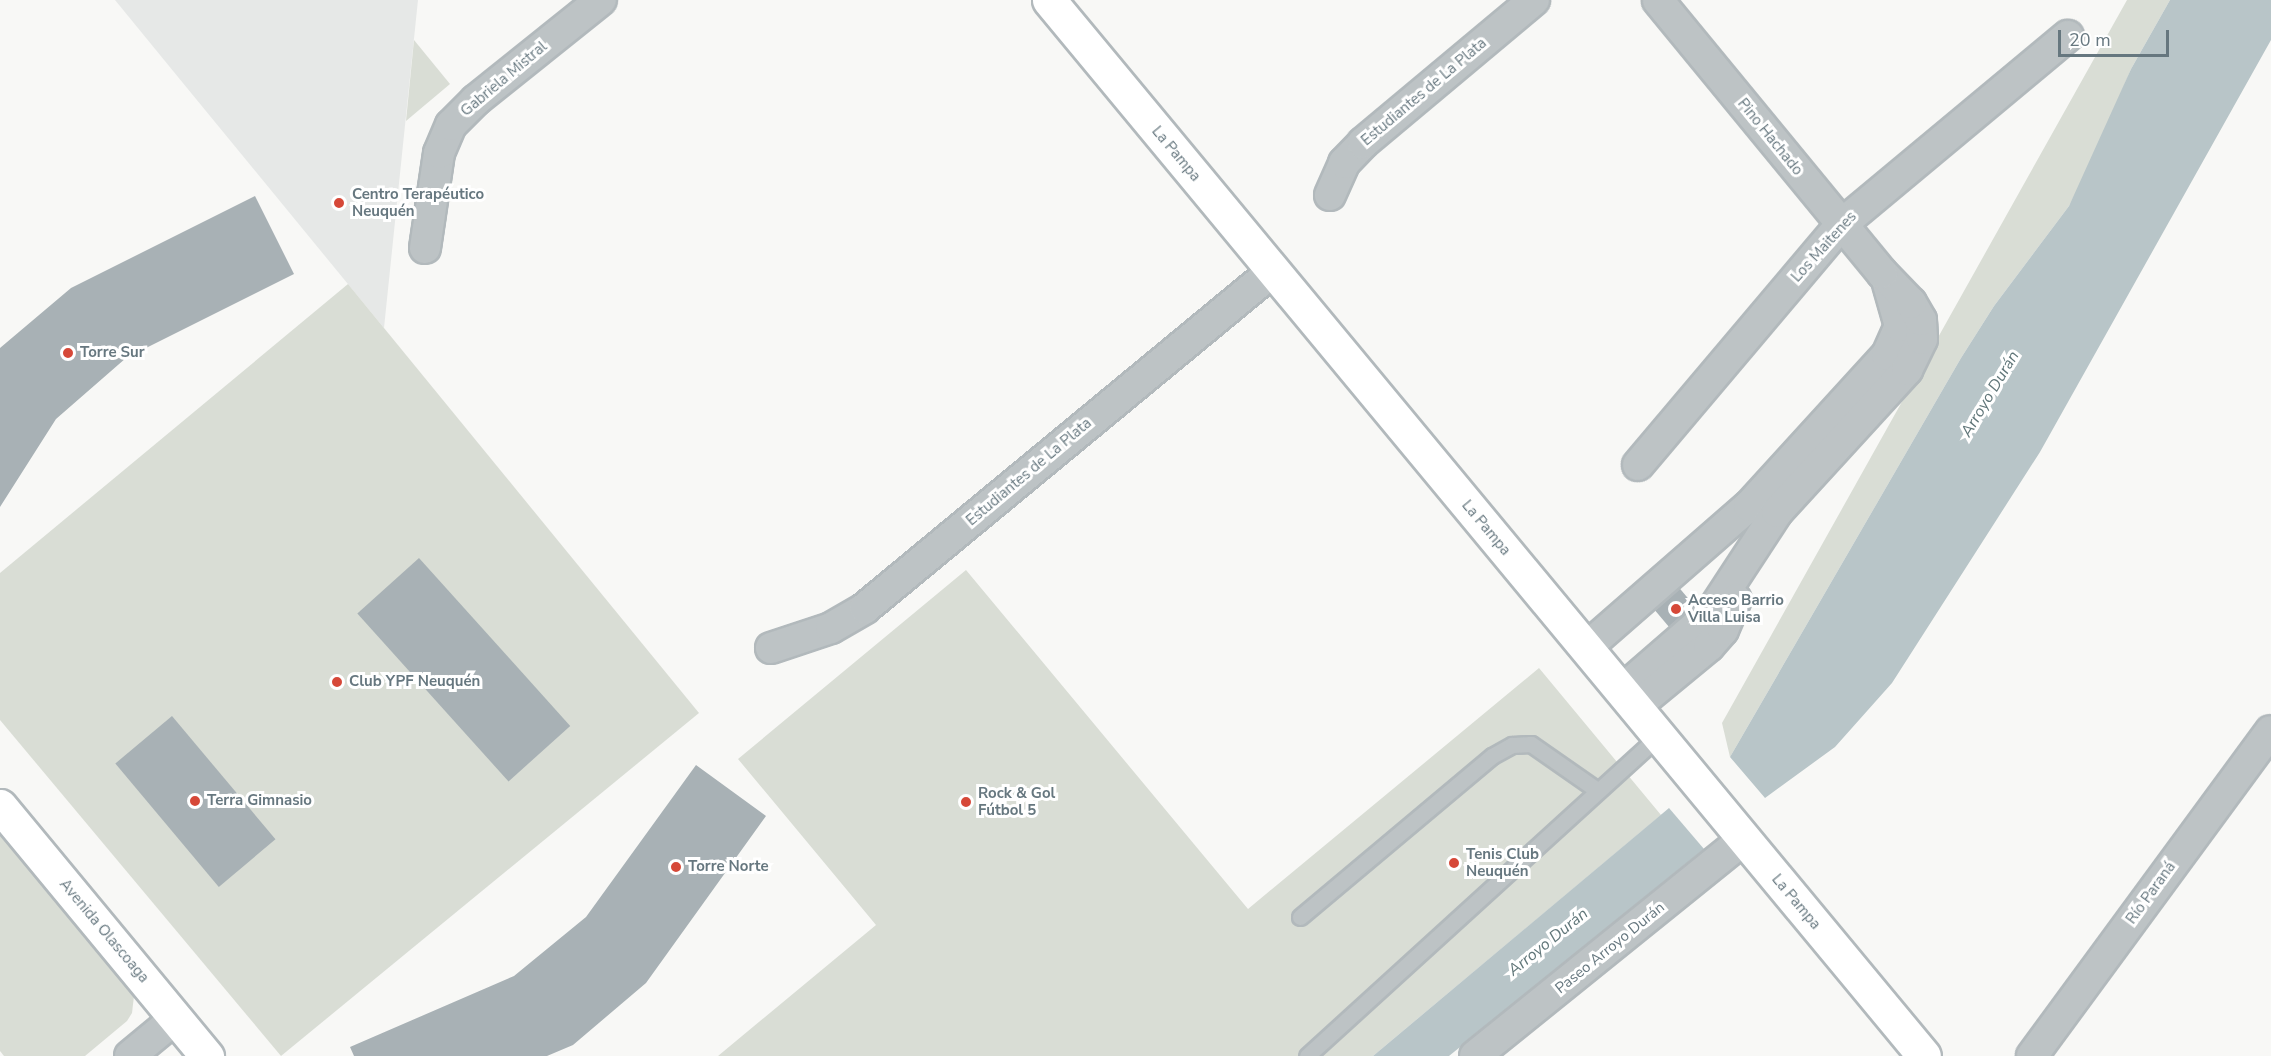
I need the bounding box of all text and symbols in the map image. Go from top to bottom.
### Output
scale bar [2061,18,2172,56]
text: 20 m [2069,28,2111,52]
street label: Estudiantes de La Plata [1358,34,1490,150]
street label: Gabriela Mistral [457,38,551,120]
street label: Pino Hachado [1734,95,1806,179]
street label: La Pampa [1148,123,1204,185]
place label: Centro Terapéutico Neuquén [352,185,484,220]
marker: Centro Terapéutico Neuquén [330,194,348,212]
street label: Los Maitenes [1788,208,1860,286]
place label: Torre Sur [80,344,145,362]
marker: Torre Sur [61,346,75,360]
water label: Arroyo Durán [1957,347,2023,441]
street label: Estudiantes de La Plata [963,414,1095,530]
street label: La Pampa [1458,497,1514,559]
place label: Acceso Barrio Villa Luisa [1688,591,1784,626]
marker: Acceso Barrio Villa Luisa [1669,602,1683,616]
place label: Club YPF Neuquén [349,673,480,691]
marker: Club YPF Neuquén [330,675,344,689]
place label: Rock & Gol Fútbol 5 [978,784,1055,819]
place label: Terra Gimnasio [207,792,312,810]
marker: Terra Gimnasio [188,794,202,808]
marker: Rock & Gol Fútbol 5 [959,795,973,809]
place label: Tenis Club Neuquén [1466,845,1539,880]
marker: Tenis Club Neuquén [1447,856,1461,870]
place label: Torre Norte [688,858,769,876]
street label: Río Paraná [2122,858,2180,928]
marker: Torre Norte [669,860,683,874]
street label: La Pampa [1768,871,1824,933]
street label: Avenida Olascoaga [55,876,153,986]
street label: Paseo Arroyo Durán [1552,898,1668,998]
water label: Arroyo Durán [1504,904,1592,980]

